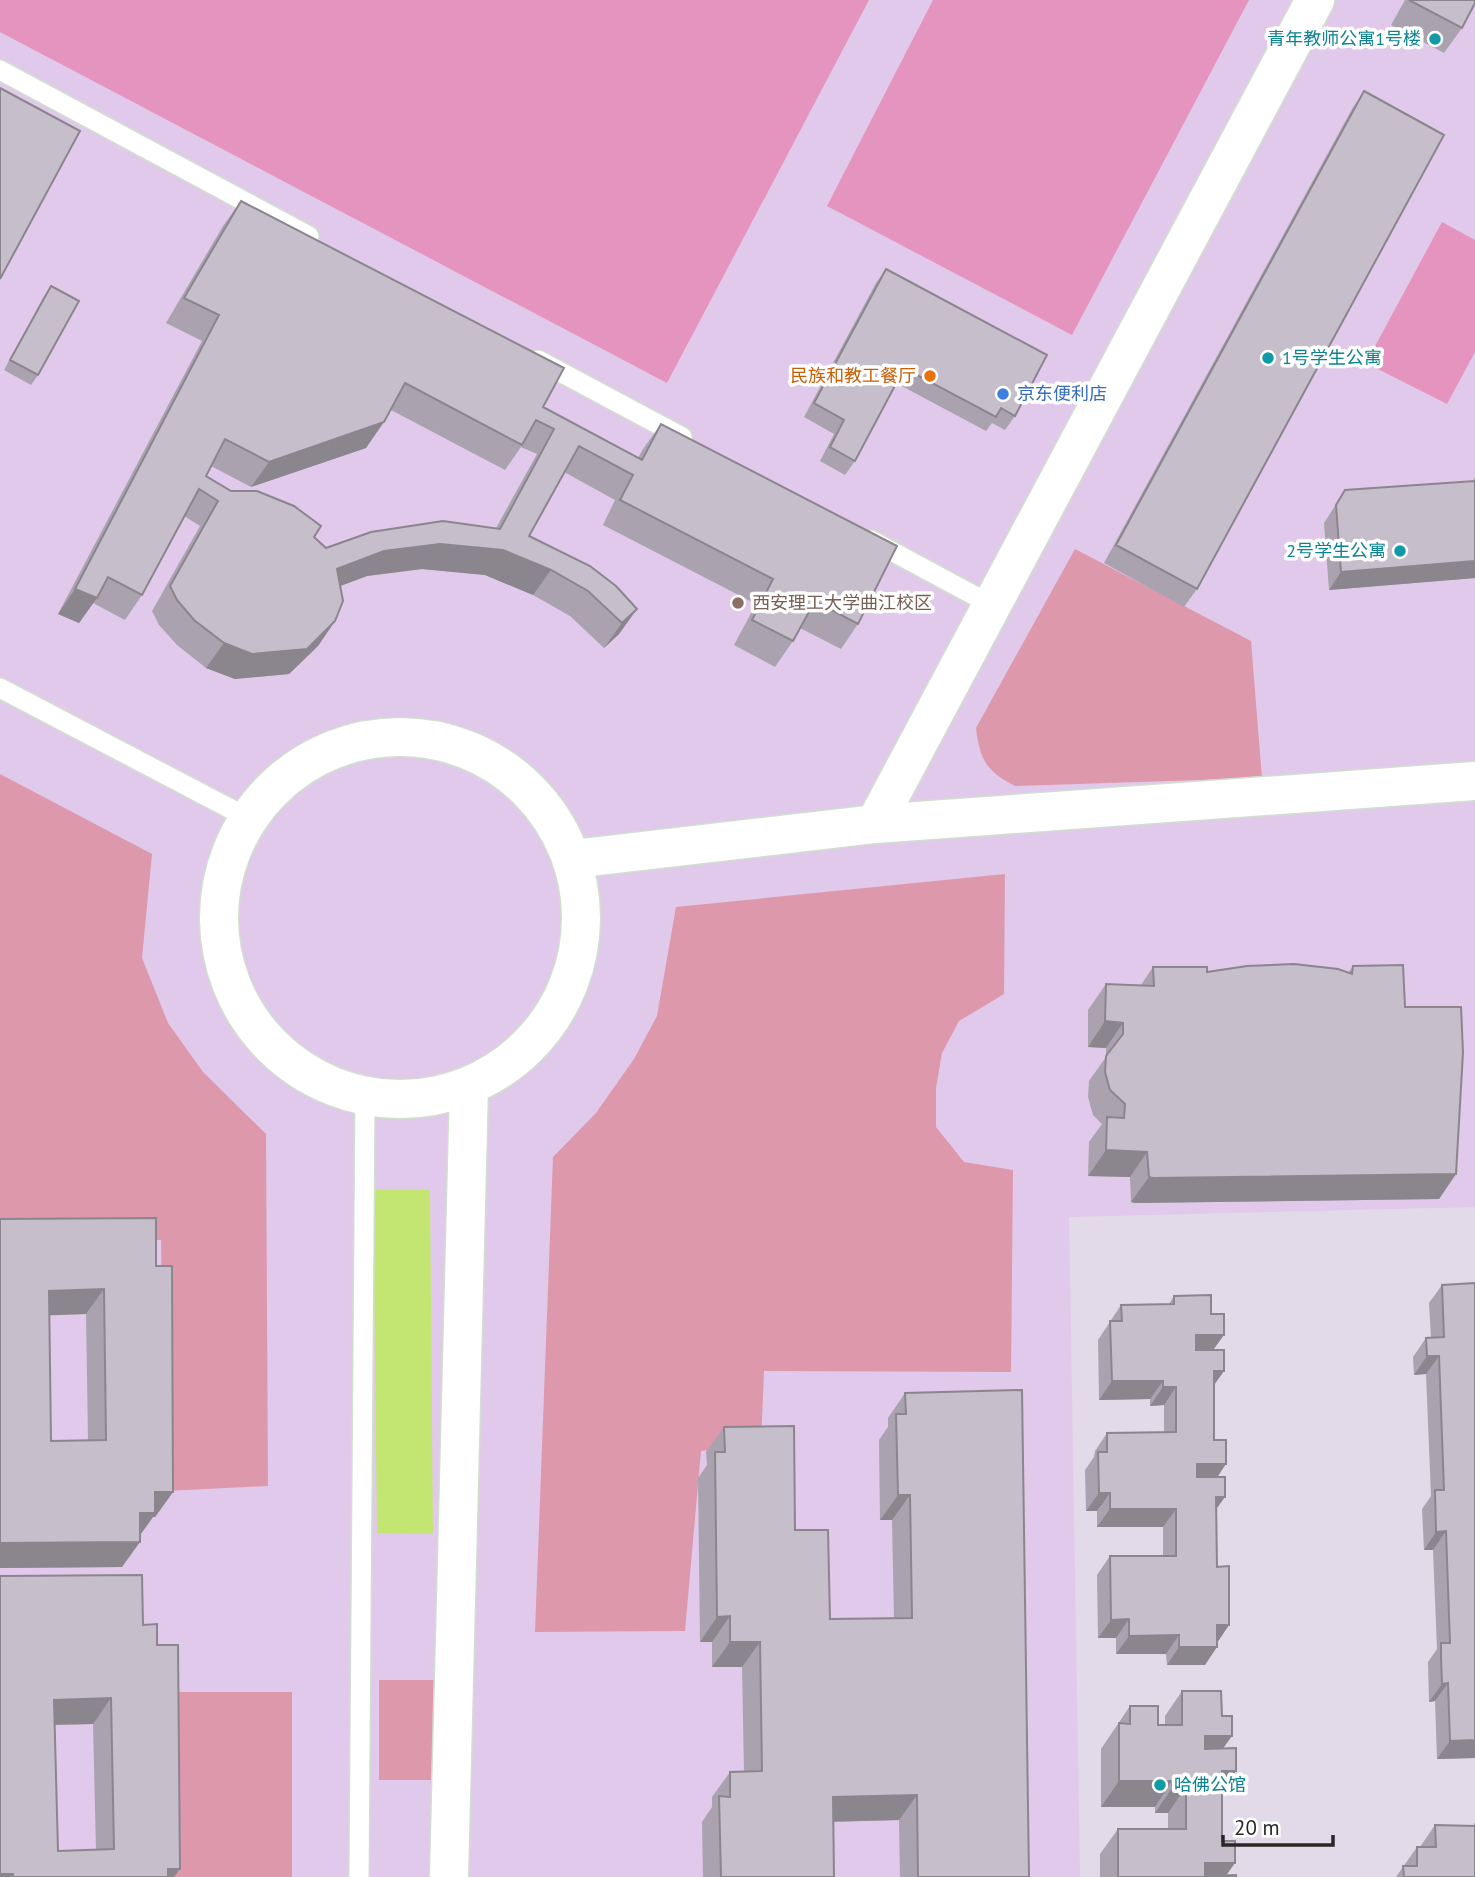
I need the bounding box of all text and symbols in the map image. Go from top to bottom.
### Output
place label: 青年教师公寓1号楼 [1267,27,1421,50]
marker: 青年教师公寓1号楼 [1427,31,1443,47]
place label: 1号学生公寓 [1282,346,1382,369]
marker: 1号学生公寓 [1260,350,1276,366]
place label: 民族和教工餐厅 [790,364,916,387]
marker: 民族和教工餐厅 [922,368,938,384]
place label: 京东便利店 [1017,382,1107,405]
marker: 京东便利店 [995,386,1011,402]
place label: 2号学生公寓 [1286,539,1386,562]
marker: 2号学生公寓 [1392,543,1408,559]
place label: 西安理工大学曲江校区 [752,591,932,614]
marker: 西安理工大学曲江校区 [730,595,746,611]
place label: 哈佛公馆 [1174,1773,1246,1796]
marker: 哈佛公馆 [1152,1777,1168,1793]
scale bar [1223,1804,1333,1848]
text: 20 m [1234,1814,1280,1841]

